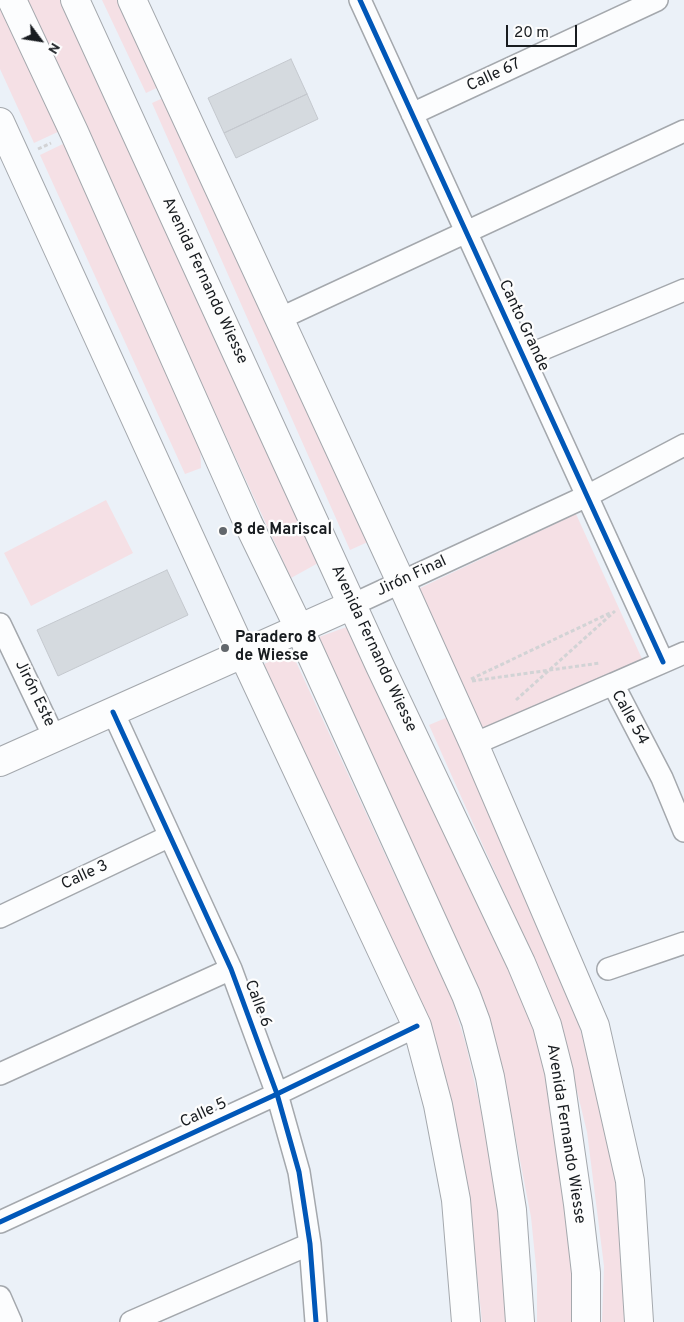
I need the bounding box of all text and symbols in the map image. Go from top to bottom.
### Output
north arrow [15,15,65,65]
scale bar [509,15,580,47]
text: 20 m [514,24,549,43]
text: N [43,39,63,57]
street label: Calle 67 [464,55,524,97]
street label: Avenida Fernando Wiesse [157,195,251,367]
street label: Canto Grande [493,277,553,375]
place label: 8 de Mariscal [233,521,332,541]
marker: 8 de Mariscal [217,525,229,537]
street label: Jirón Final [374,552,450,602]
street label: Avenida Fernando Wiesse [326,563,420,735]
place label: Paradero 8 de Wiesse [235,629,317,667]
marker: Paradero 8 de Wiesse [219,642,231,654]
street label: Jirón Este [10,658,58,730]
street label: Calle 54 [606,687,652,749]
street label: Calle 3 [59,857,111,895]
street label: Calle 6 [239,978,275,1030]
street label: Avenida Fernando Wiesse [541,1043,589,1225]
street label: Calle 5 [178,1095,230,1133]

